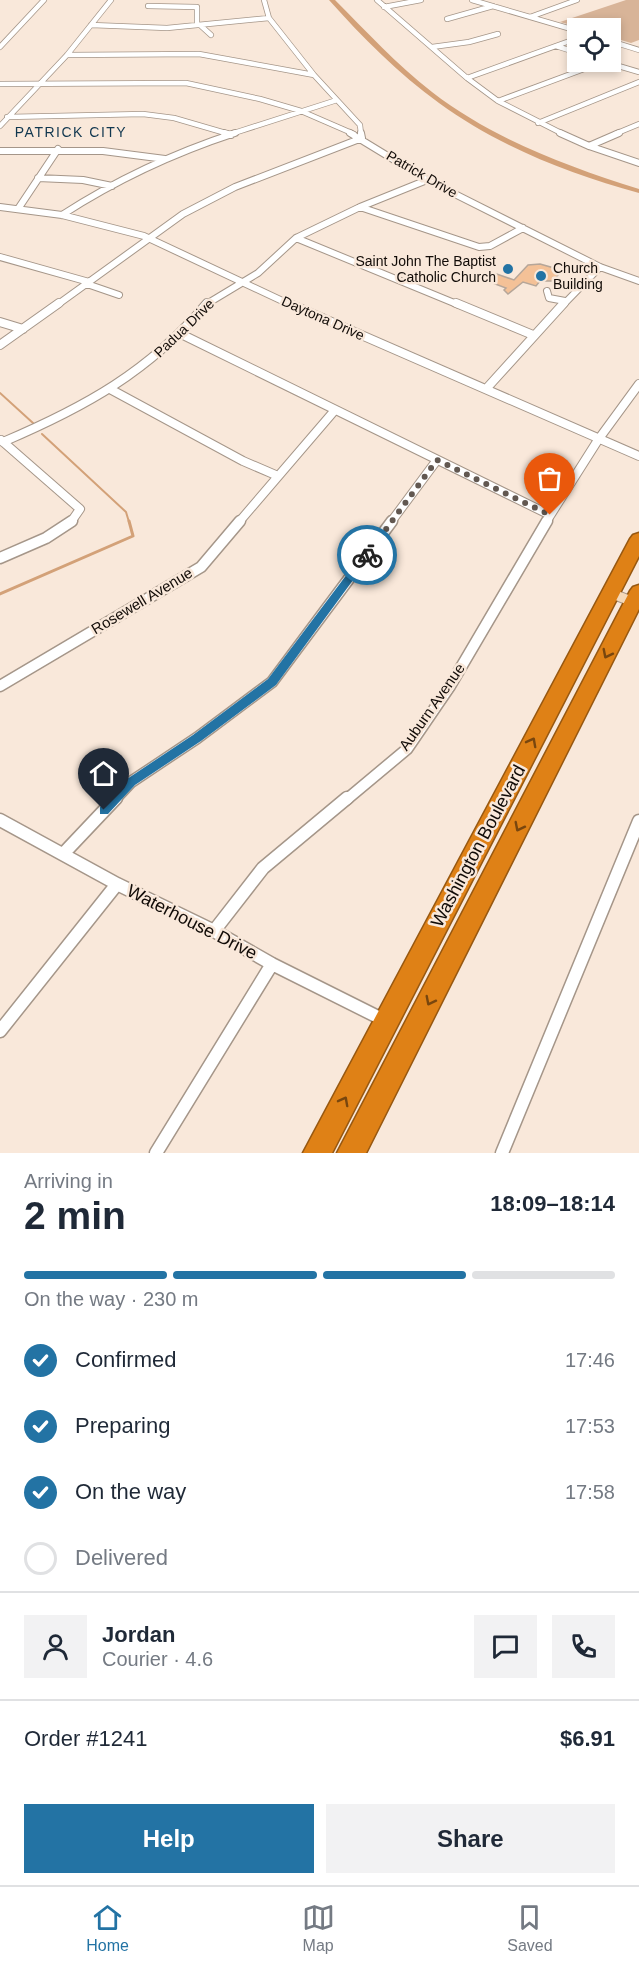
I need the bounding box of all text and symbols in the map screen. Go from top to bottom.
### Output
map controls [567,18,621,72]
button: locate [567,18,621,72]
district label: PATRICK CITY [15,124,127,140]
street label: Patrick Drive [384,147,461,201]
place label: Saint John The Baptist Catholic Church [355,253,496,285]
place label: Church Building [553,260,603,292]
marker: Saint John The Baptist Catholic Church [501,262,515,276]
marker: Church Building [534,269,548,283]
street label: Daytona Drive [279,293,367,343]
street label: Padua Drive [151,295,217,361]
pin [524,453,575,515]
icon: bag [533,462,566,495]
courier [337,525,397,585]
icon: bike [351,539,384,572]
street label: Rosewell Avenue [88,564,195,637]
one-way arrow [603,647,614,658]
street label: Auburn Avenue [395,660,468,753]
one-way arrow [525,738,536,749]
pin [78,748,129,810]
icon: home [87,757,120,790]
street label: Washington Boulevard [427,762,529,930]
one-way arrow [514,821,526,832]
street label: Waterhouse Drive [124,881,260,963]
one-way arrow [426,995,437,1006]
one-way arrow [337,1097,348,1108]
text: Arriving in [24,1170,113,1192]
text: 18:09–18:14 [490,1191,615,1216]
text: 2 min [24,1194,126,1237]
text: On the way · 230 m [24,1288,199,1310]
icon: check [24,1344,57,1377]
text: Confirmed [75,1347,176,1372]
text: 17:46 [565,1349,615,1371]
icon: check [24,1410,57,1443]
text: Preparing [75,1413,170,1438]
text: 17:53 [565,1415,615,1437]
icon: check [24,1476,57,1509]
text: On the way [75,1479,186,1504]
text: 17:58 [565,1481,615,1503]
text: Delivered [75,1545,168,1570]
button: person [24,1615,87,1678]
button: chat [474,1615,537,1678]
button: phone [552,1615,615,1678]
text: Jordan [102,1622,175,1647]
text: Courier · 4.6 [102,1648,213,1670]
text: Order #1241 [24,1726,148,1751]
text: $6.91 [560,1726,615,1751]
button: Help [24,1804,314,1873]
button: Share [326,1804,615,1873]
tab: Home [86,1901,129,1955]
tab: Map [302,1901,335,1955]
tab: Saved [507,1901,553,1955]

